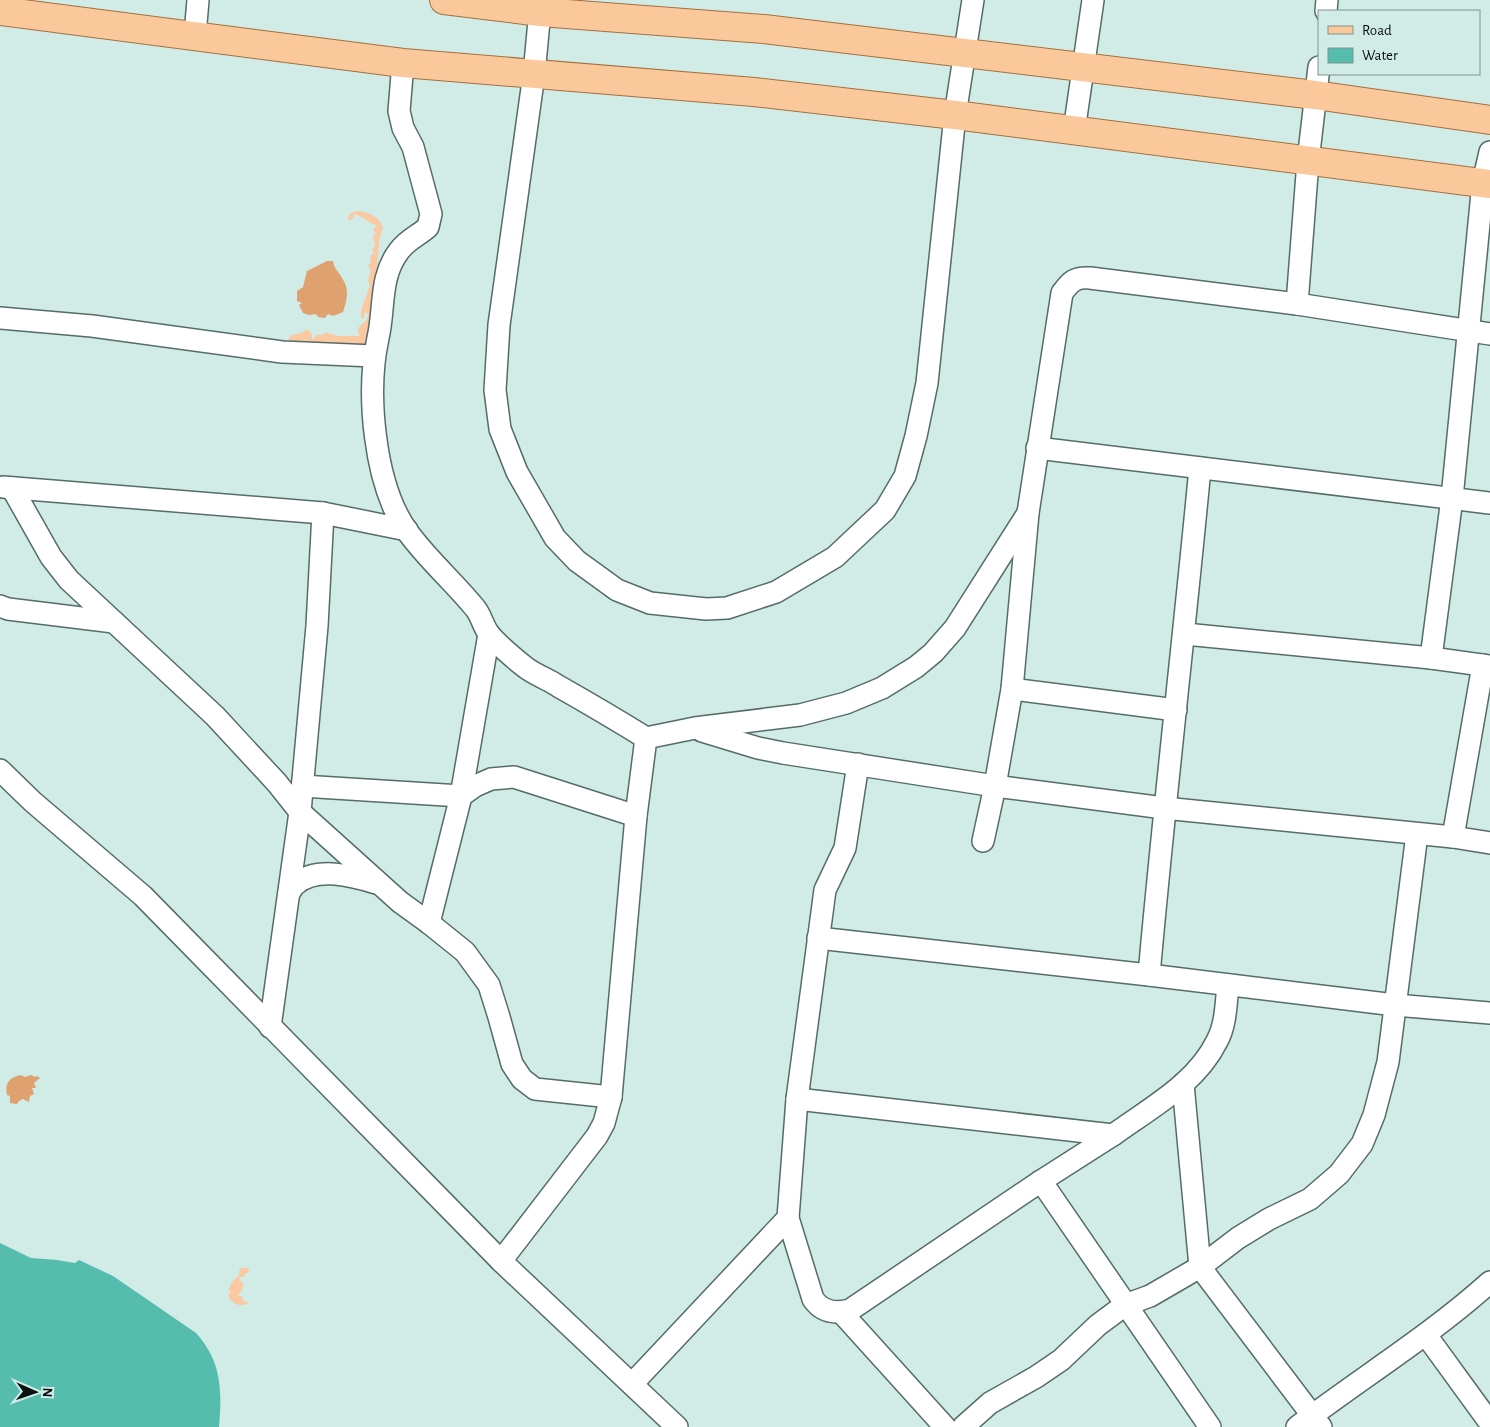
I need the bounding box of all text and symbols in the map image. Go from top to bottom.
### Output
legend [1318,10,1480,75]
text: Road [1362,23,1392,38]
text: Water [1362,48,1398,63]
north arrow [10,1367,60,1417]
text: N [40,1387,54,1398]

